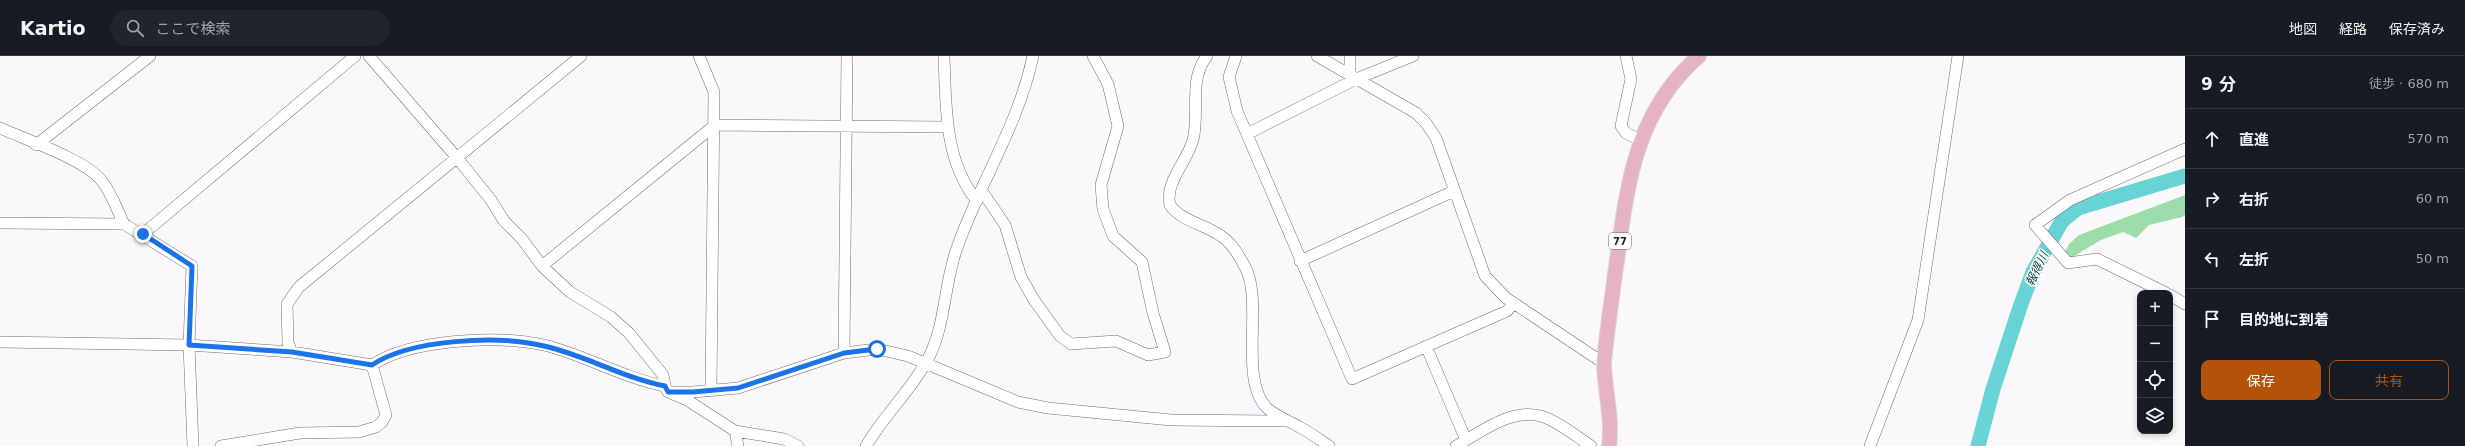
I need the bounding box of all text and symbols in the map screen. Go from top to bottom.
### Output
search box [110,10,390,46]
text: Kartio [20,17,86,39]
icon: search [124,17,146,39]
text: ここで検索 [156,20,231,38]
text: 地図 [2289,21,2317,37]
text: 経路 [2339,21,2367,37]
text: 保存済み [2389,21,2445,37]
text: 9 分 [2201,74,2236,94]
text: 徒歩 · 680 m [2369,76,2449,91]
icon: ahead [2201,128,2223,150]
text: 直進 [2239,131,2269,149]
text: 570 m [2407,131,2449,146]
icon: right [2201,188,2223,210]
text: 右折 [2239,191,2269,209]
text: 60 m [2416,191,2449,206]
route end [134,225,152,243]
road number: 77 [1609,233,1631,249]
water label: 報得川 [2023,248,2052,288]
icon: left [2201,248,2223,270]
text: 左折 [2239,251,2269,269]
text: 50 m [2416,251,2449,266]
map controls [2137,290,2173,434]
button: + [2137,290,2173,326]
icon: arrive [2201,308,2223,330]
text: 目的地に到着 [2239,311,2329,329]
button: − [2137,326,2173,362]
route start [868,340,886,358]
button: 保存 [2201,360,2321,400]
button: 共有 [2329,360,2449,400]
button: locate [2137,362,2173,398]
button: layers [2137,398,2173,434]

